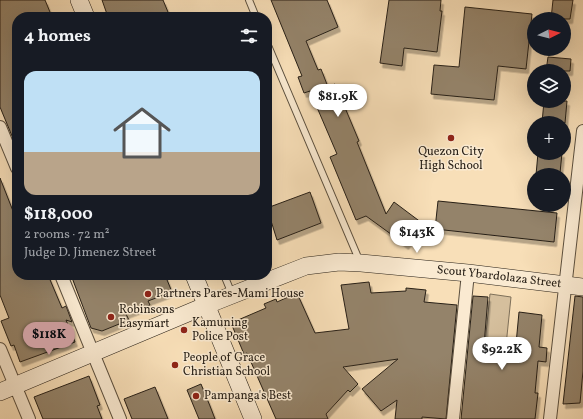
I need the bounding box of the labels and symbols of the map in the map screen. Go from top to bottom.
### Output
north arrow [527,12,571,56]
pin: $81.9K [305,84,371,118]
marker: Quezon City High School [446,133,456,143]
place label: Quezon City High School [418,144,484,174]
pin: $143K [389,220,445,254]
street label: Scout Ybardolaza Street [436,262,562,292]
place label: Partners Pares-Mami House [156,286,304,302]
marker: Partners Pares-Mami House [143,289,153,299]
place label: Robinsons Easymart [119,302,174,332]
marker: Robinsons Easymart [106,312,116,322]
place label: Kamuning Police Post [192,315,248,345]
pin: $118K [21,322,77,356]
marker: Kamuning Police Post [179,325,189,335]
pin: $92.2K [469,337,535,371]
place label: People of Grace Christian School [183,350,271,380]
marker: People of Grace Christian School [170,360,180,370]
place label: Pampanga's Best [204,388,291,404]
marker: Pampanga's Best [191,391,201,401]

